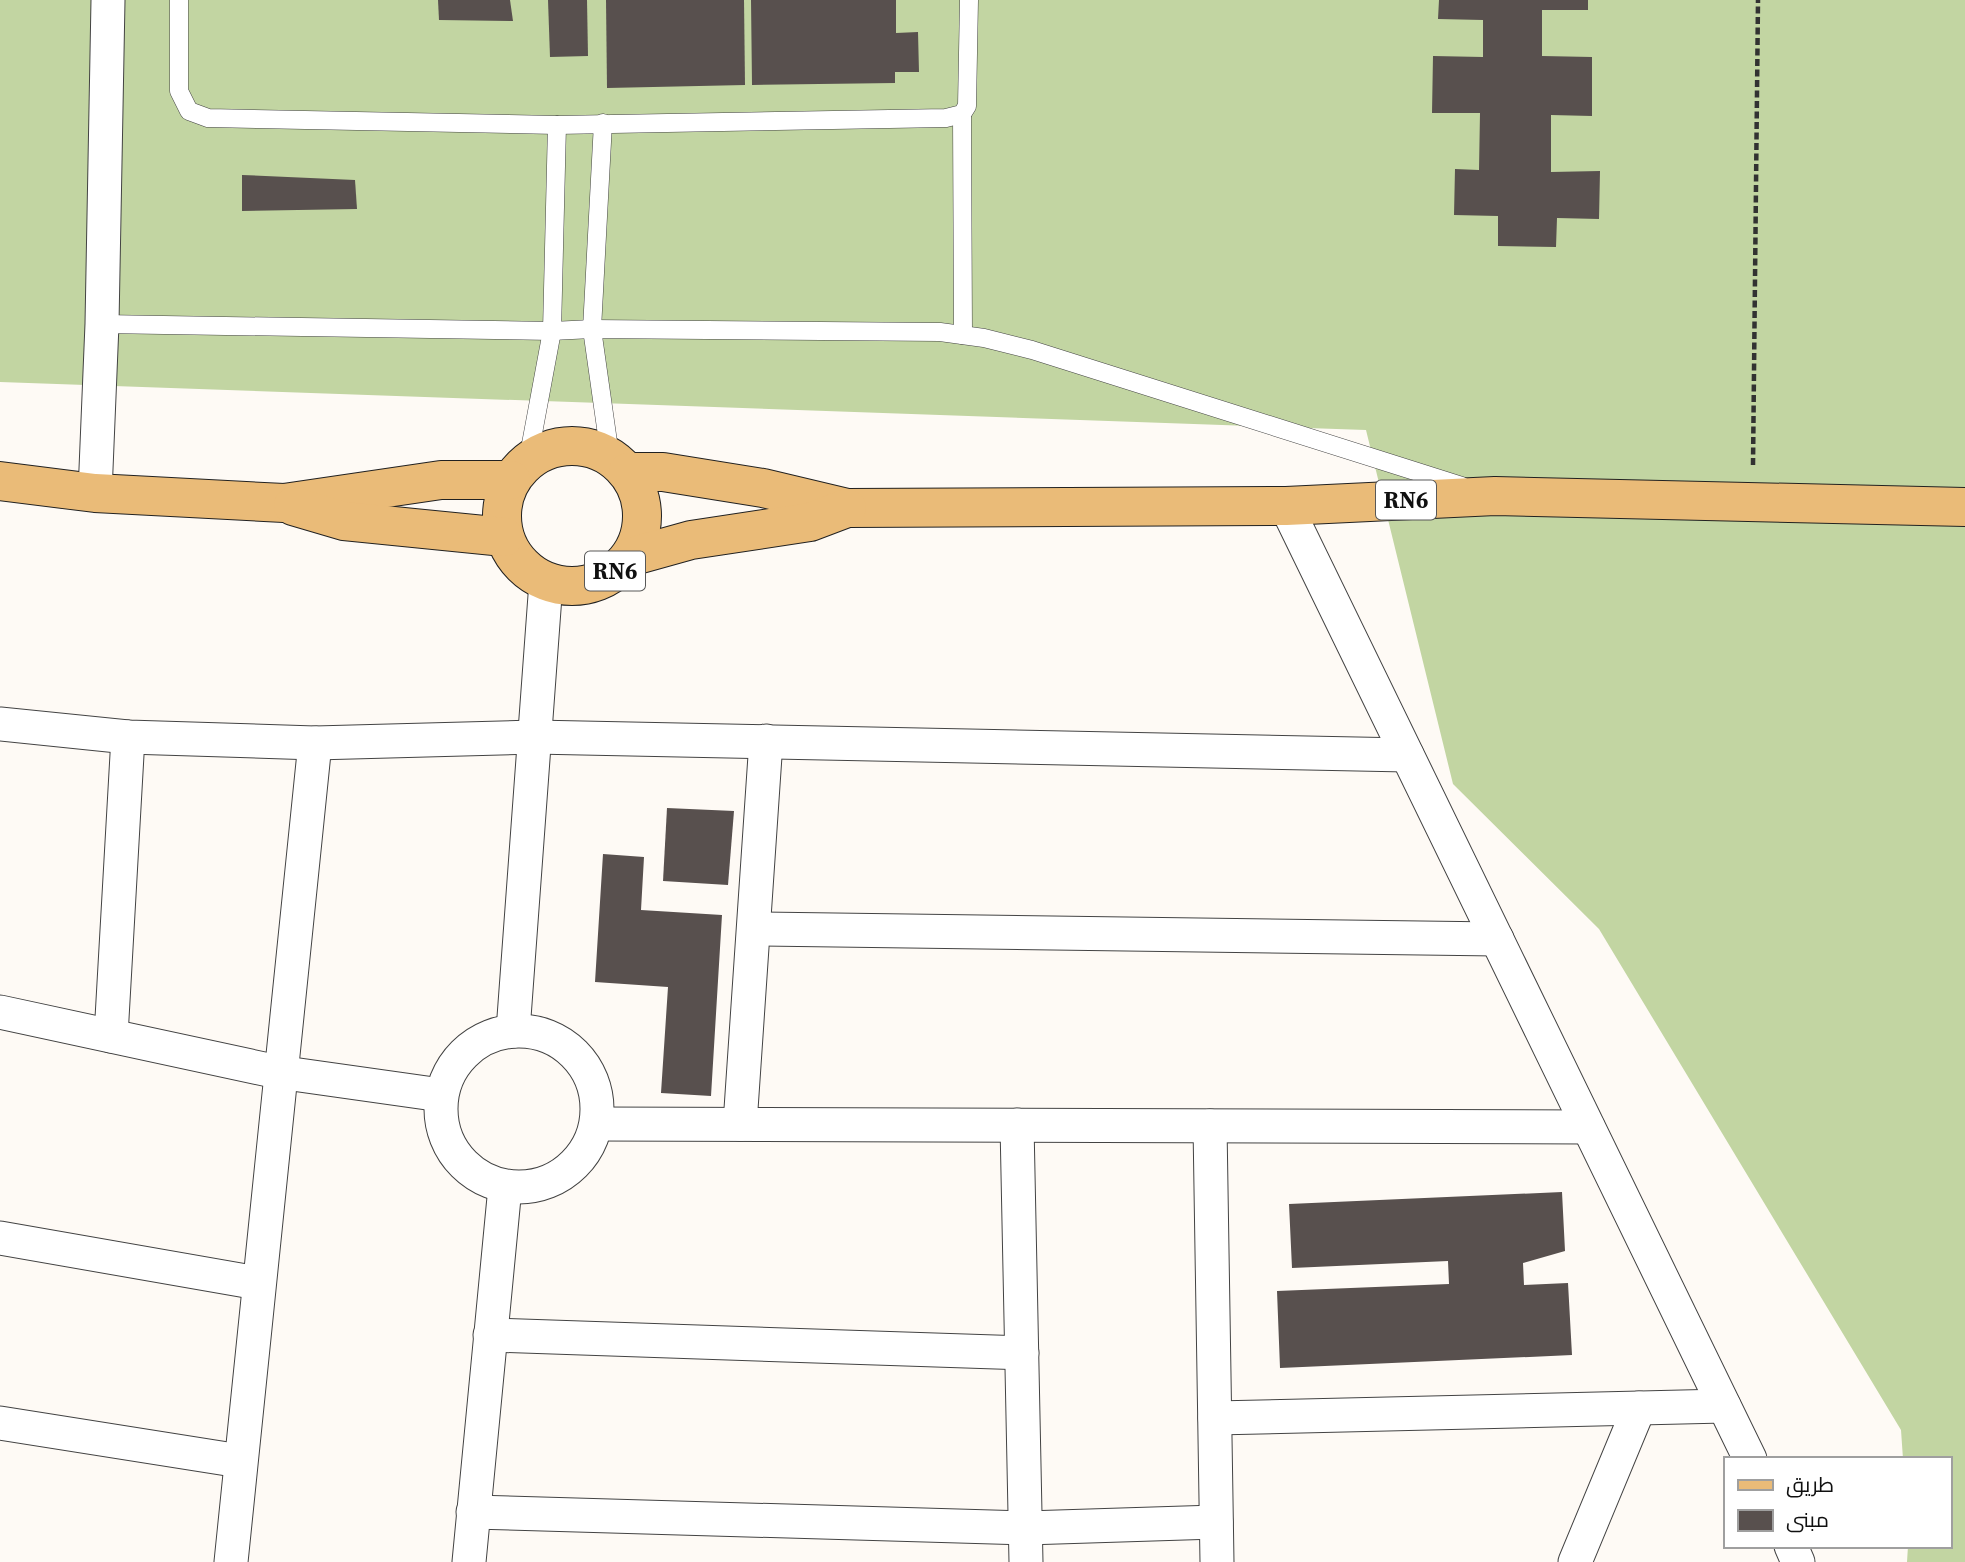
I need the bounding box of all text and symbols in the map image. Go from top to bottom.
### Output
road number: RN6 [1376,480,1436,520]
road number: RN6 [585,552,645,590]
legend [1724,1457,1951,1548]
text: طريق [1786,1470,1834,1499]
text: مبنى [1786,1505,1829,1534]

